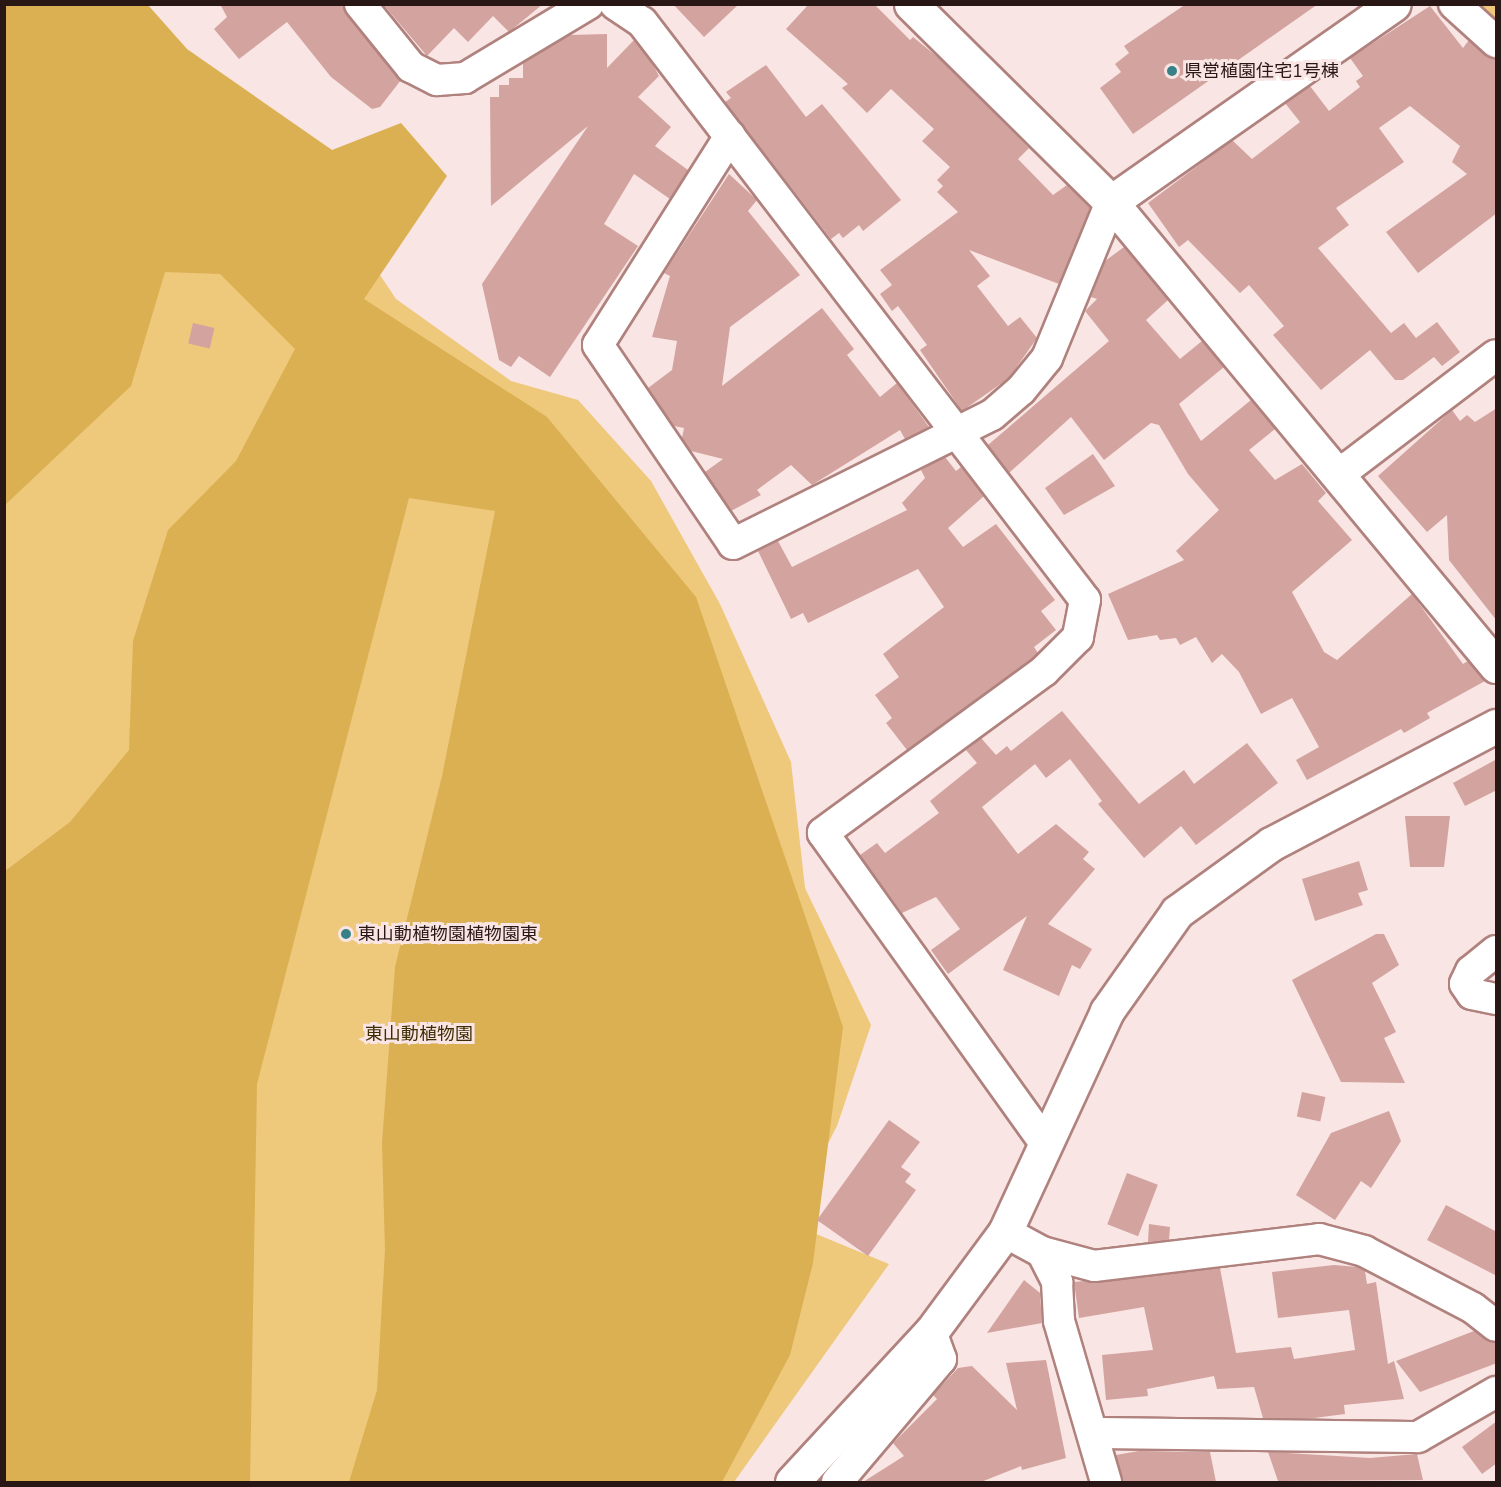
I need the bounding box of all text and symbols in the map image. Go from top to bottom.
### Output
place label: 県営植園住宅1号棟 [1184,60,1339,82]
marker: 県営植園住宅1号棟 [1165,64,1179,78]
place label: 東山動植物園植物園東 [358,923,538,945]
marker: 東山動植物園植物園東 [339,927,353,941]
park label: 東山動植物園 [365,1023,473,1045]

